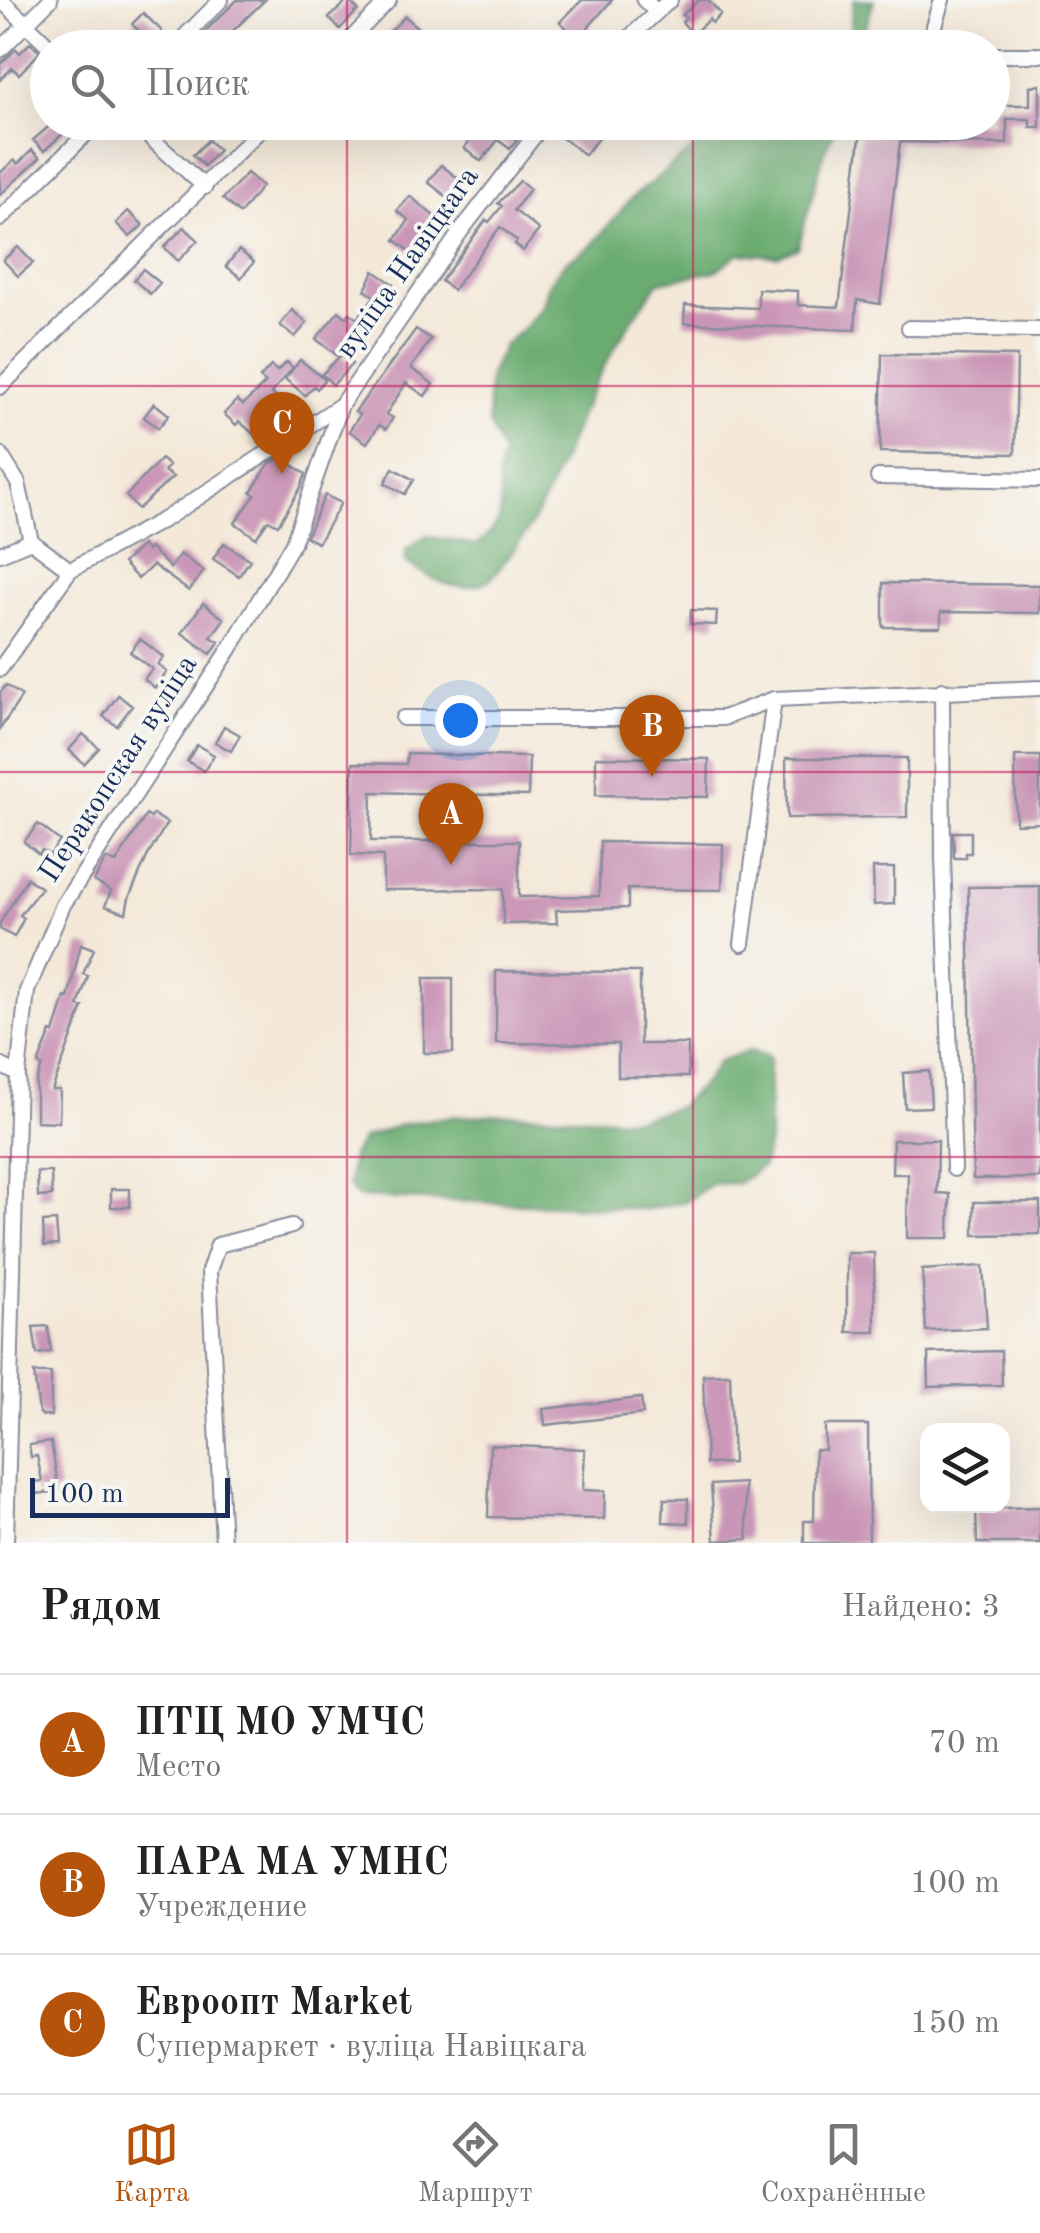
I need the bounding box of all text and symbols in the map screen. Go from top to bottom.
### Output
search box [30,30,1010,140]
icon: search [65,58,120,113]
text: Поиск [145,66,250,104]
street label: вуліца Навіцкага [331,162,485,364]
pin: C [250,392,314,474]
street label: Перакопская вуліца [34,650,204,888]
pin: B [620,694,684,777]
your location [435,695,486,746]
pin: A [418,782,484,865]
map controls [920,1423,1010,1513]
button: layers [920,1423,1010,1513]
scale bar [30,1473,230,1518]
text: 100 m [45,1481,124,1509]
text: Рядом [40,1587,162,1629]
text: Найдено: 3 [841,1592,1000,1624]
text: ПТЦ МО УМЧС [135,1705,425,1743]
text: A [60,1728,85,1760]
text: 70 m [929,1728,1000,1760]
text: Место [135,1752,221,1784]
text: ПАРА МА УМНС [135,1845,449,1883]
text: B [61,1868,84,1900]
text: 100 m [910,1868,1000,1900]
text: Учреждение [135,1892,307,1924]
text: Евроопт Market [135,1985,412,2023]
text: C [62,2008,83,2040]
text: 150 m [910,2008,1000,2040]
text: Супермаркет · вуліца Навіцкага [135,2032,587,2064]
tab: Карта [114,2117,190,2212]
tab: Маршрут [418,2117,533,2212]
tab: Сохранённые [761,2117,926,2212]

